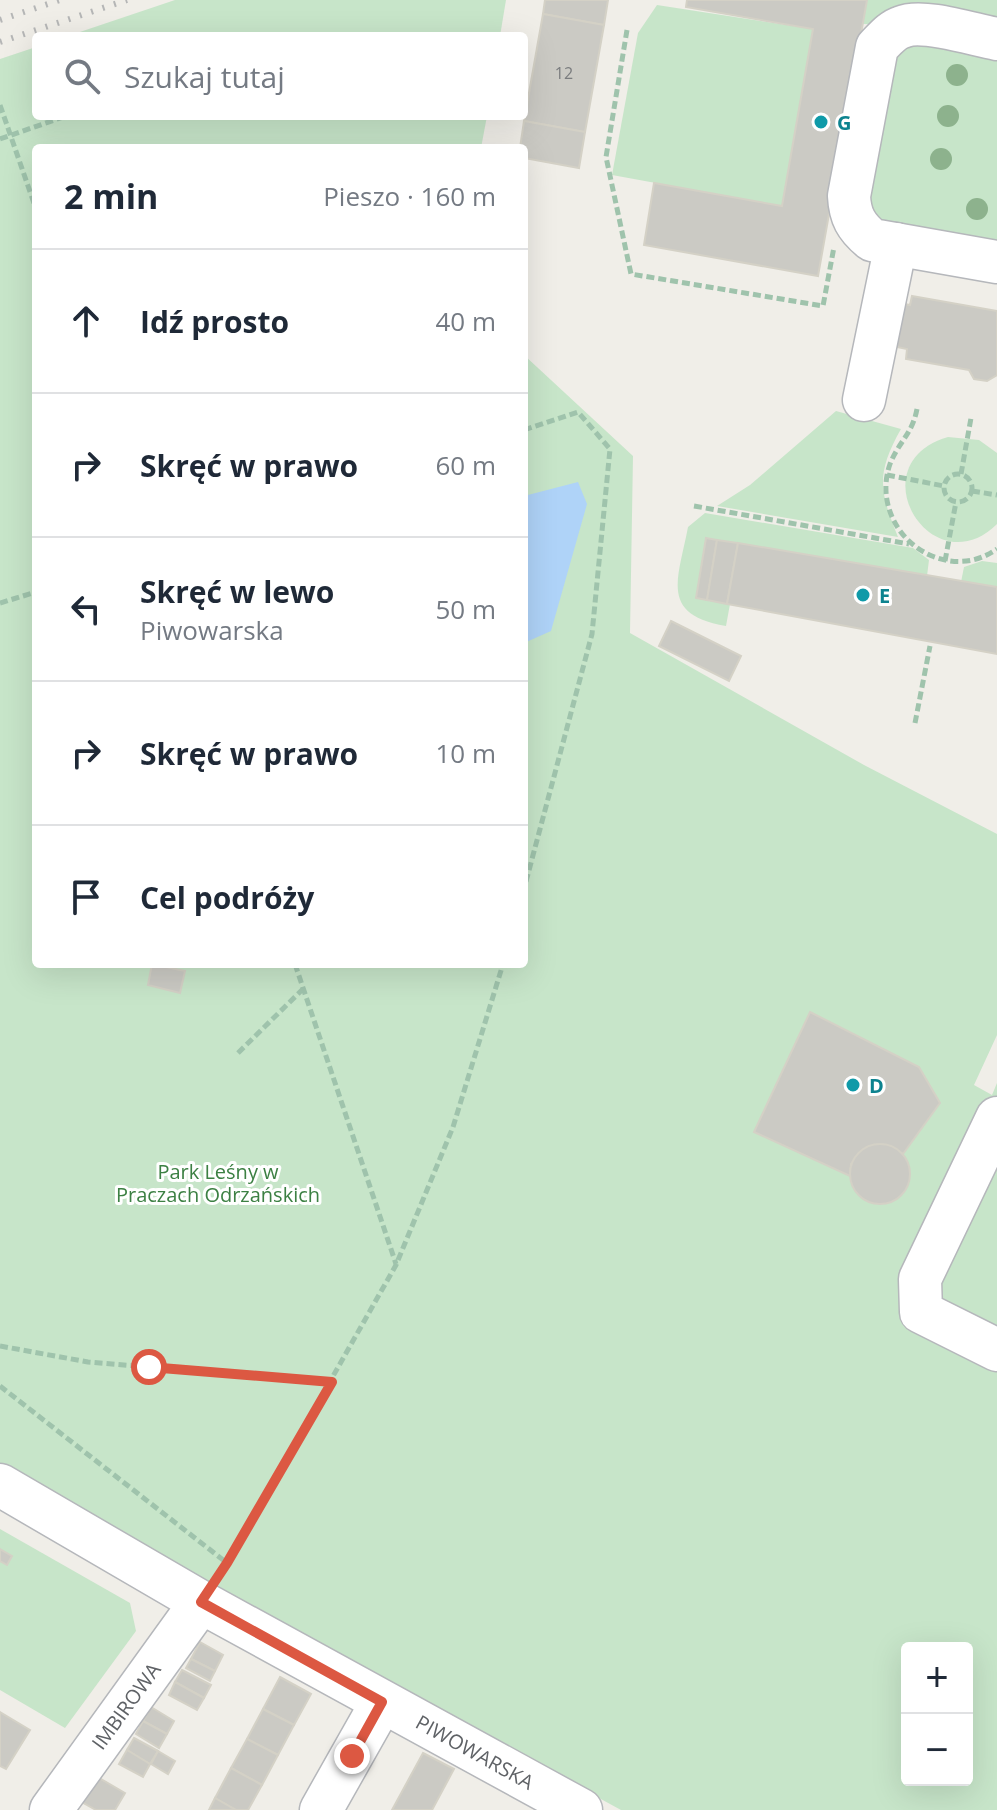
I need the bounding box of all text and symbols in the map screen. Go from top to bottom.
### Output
search box [32,32,528,120]
icon: search [60,54,104,98]
text: Szukaj tutaj [124,56,285,97]
house number: 12 [555,62,573,84]
place label: G [837,109,851,136]
marker: G [812,113,830,131]
text: 2 min [64,173,158,219]
text: Pieszo · 160 m [323,178,496,214]
icon: ahead [64,299,108,343]
text: Idź prosto [140,301,289,342]
text: 40 m [435,303,496,339]
icon: right [64,443,108,487]
text: Skręć w prawo [140,445,358,486]
text: 60 m [435,447,496,483]
text: Skręć w lewo [140,571,334,612]
place label: E [879,582,890,609]
marker: E [854,586,872,604]
icon: left [64,587,108,631]
text: 50 m [435,591,496,627]
text: Piwowarska [140,612,284,648]
icon: right [64,731,108,775]
text: Skręć w prawo [140,733,358,774]
text: 10 m [435,735,496,771]
icon: arrive [64,875,108,919]
text: Cel podróży [140,877,314,918]
place label: D [869,1072,884,1099]
marker: D [844,1076,862,1094]
park label: Park Leśny w Praczach Odrzańskich [116,1158,320,1208]
route start [131,1349,167,1385]
map controls [901,1642,973,1786]
button: + [901,1642,973,1714]
street label: IMBIROWA [85,1657,167,1755]
street label: PIWOWARSKA [411,1708,539,1796]
button: − [901,1714,973,1786]
route end [334,1738,370,1774]

